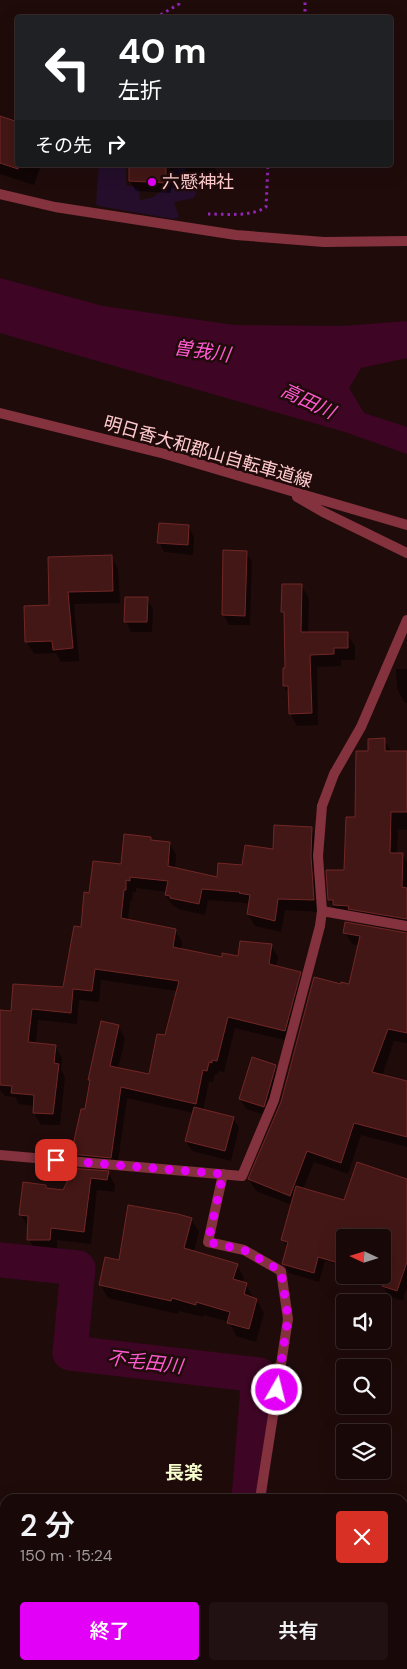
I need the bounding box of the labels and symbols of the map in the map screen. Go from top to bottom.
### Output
place label: 六懸神社 [162,170,234,194]
marker: 六懸神社 [146,176,158,188]
water label: 曽我川 [172,335,234,368]
water label: 高田川 [277,378,341,425]
street label: 明日香大和郡山自転車道線 [101,411,315,493]
pin [35,1139,77,1181]
north arrow [336,1229,391,1284]
water label: 不毛田川 [106,1345,186,1379]
position arrow [250,1363,302,1415]
district label: 長楽 [165,1460,203,1485]

